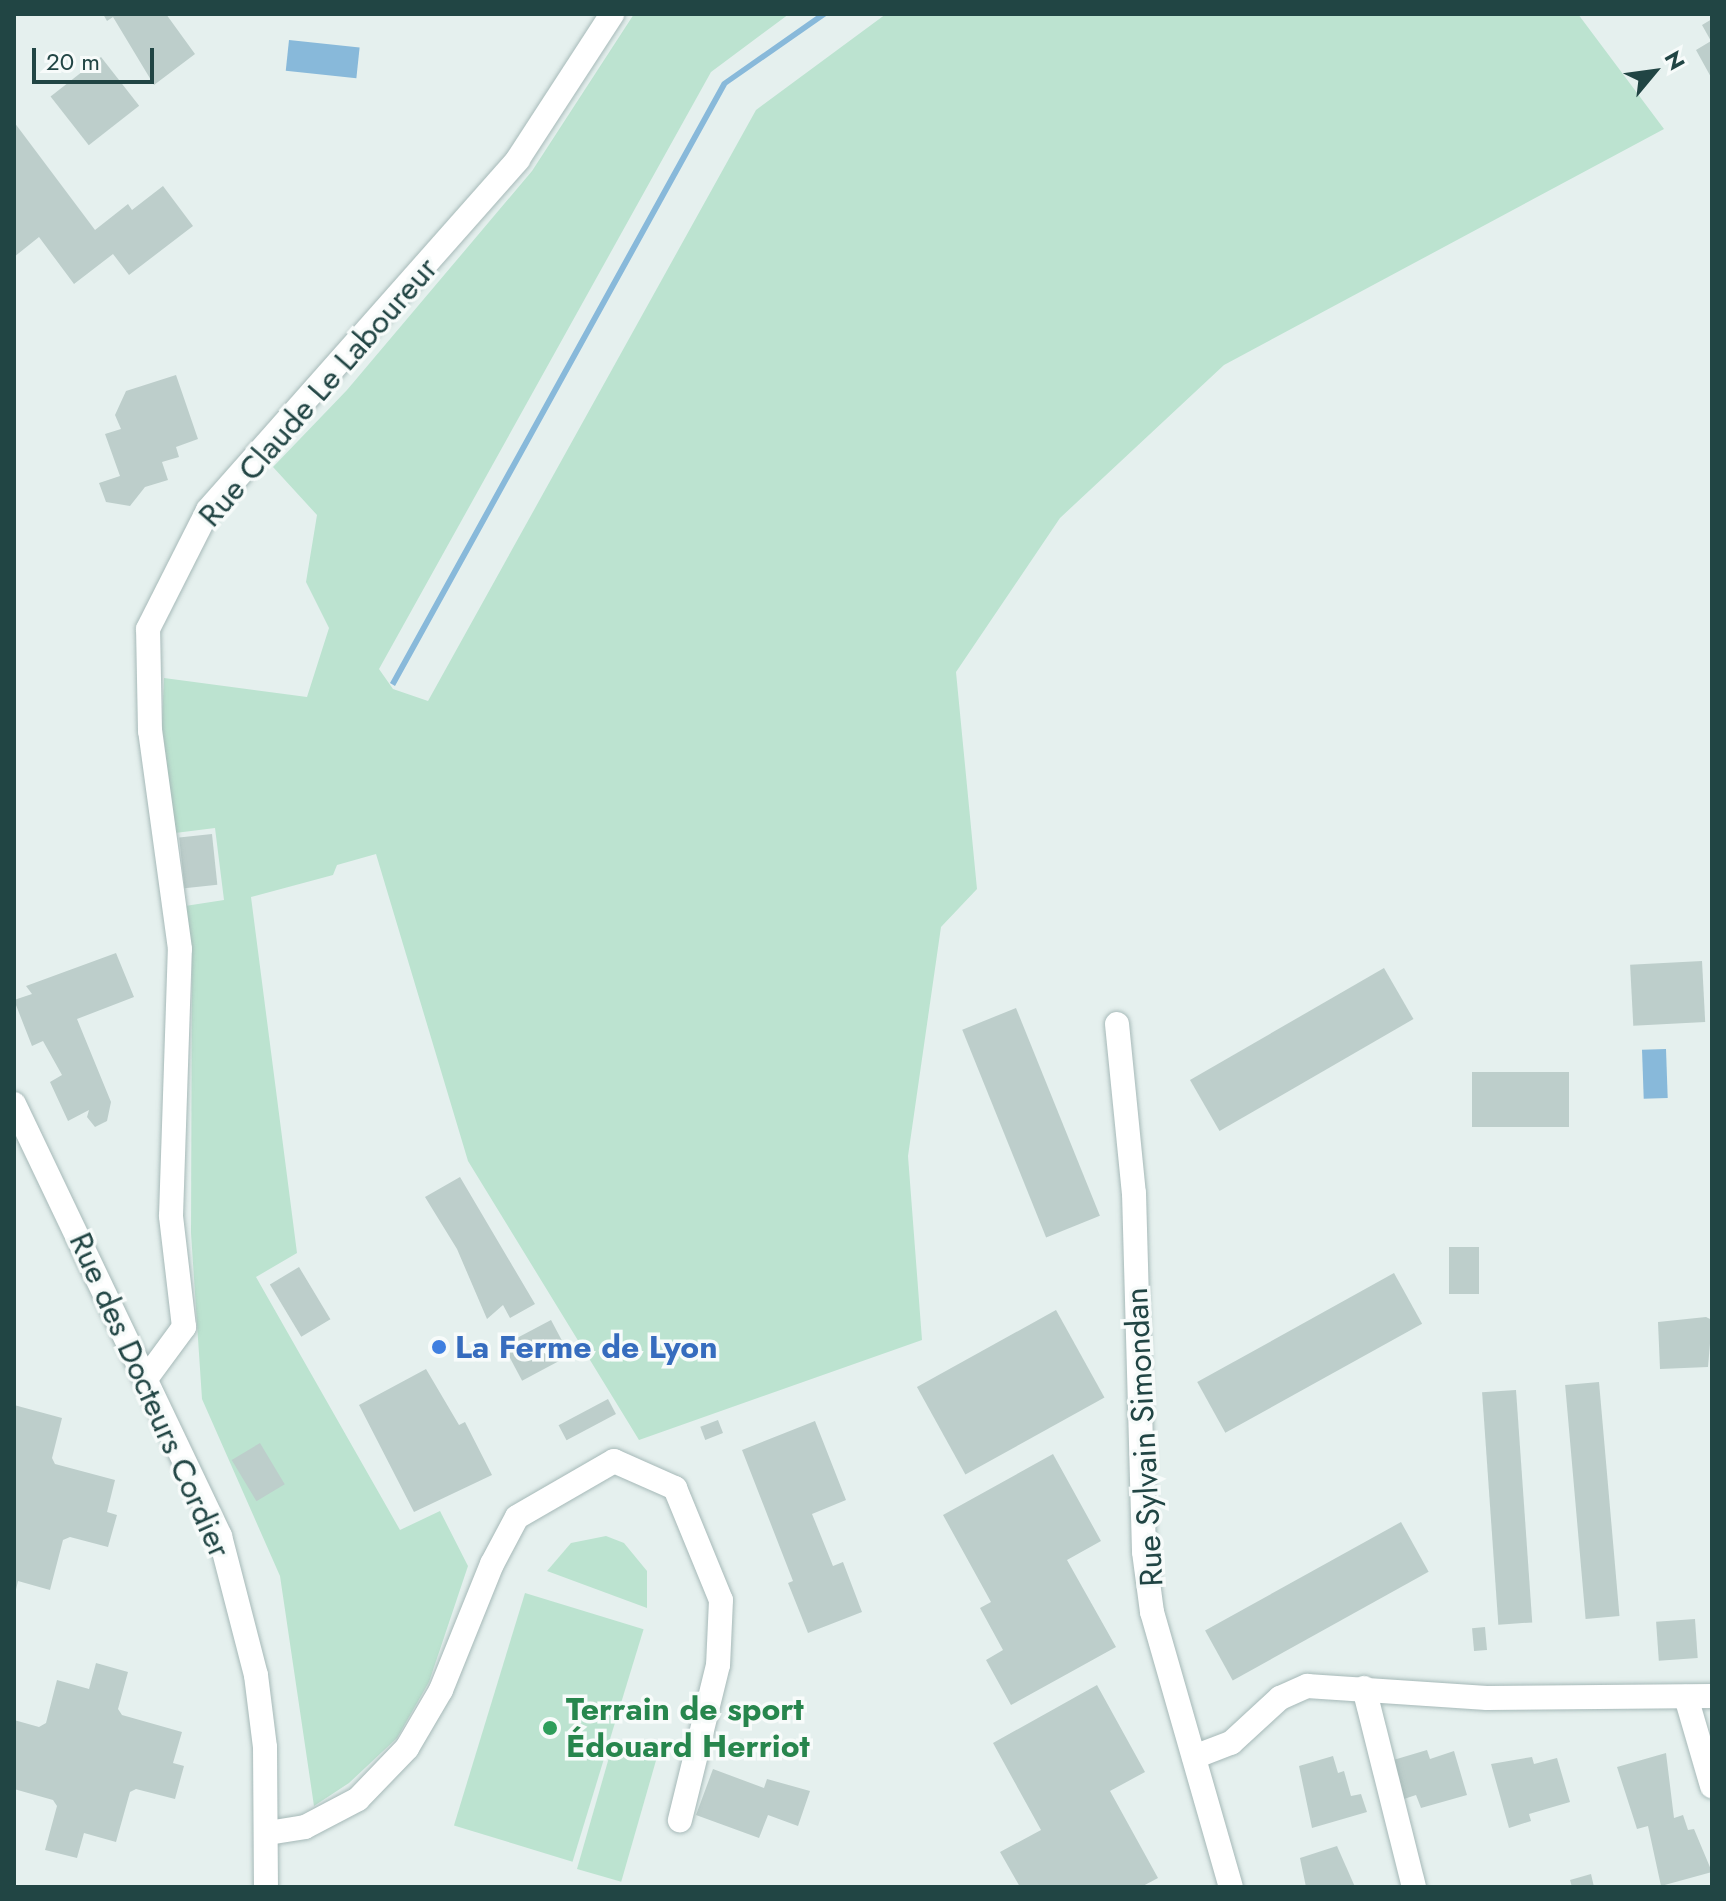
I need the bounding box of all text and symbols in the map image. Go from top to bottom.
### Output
scale bar [36,32,158,82]
north arrow [1614,32,1694,112]
text: 20 m [46,44,100,79]
text: N [1657,45,1693,76]
street label: Rue Claude Le Laboureur [191,250,445,534]
street label: Rue des Docteurs Cordier [61,1227,239,1563]
street label: Rue Sylvain Simondan [1117,1286,1171,1588]
place label: La Ferme de Lyon [455,1328,718,1366]
marker: La Ferme de Lyon [430,1338,448,1356]
place label: Terrain de sport Édouard Herriot [566,1691,810,1766]
marker: Terrain de sport Édouard Herriot [541,1719,559,1737]

